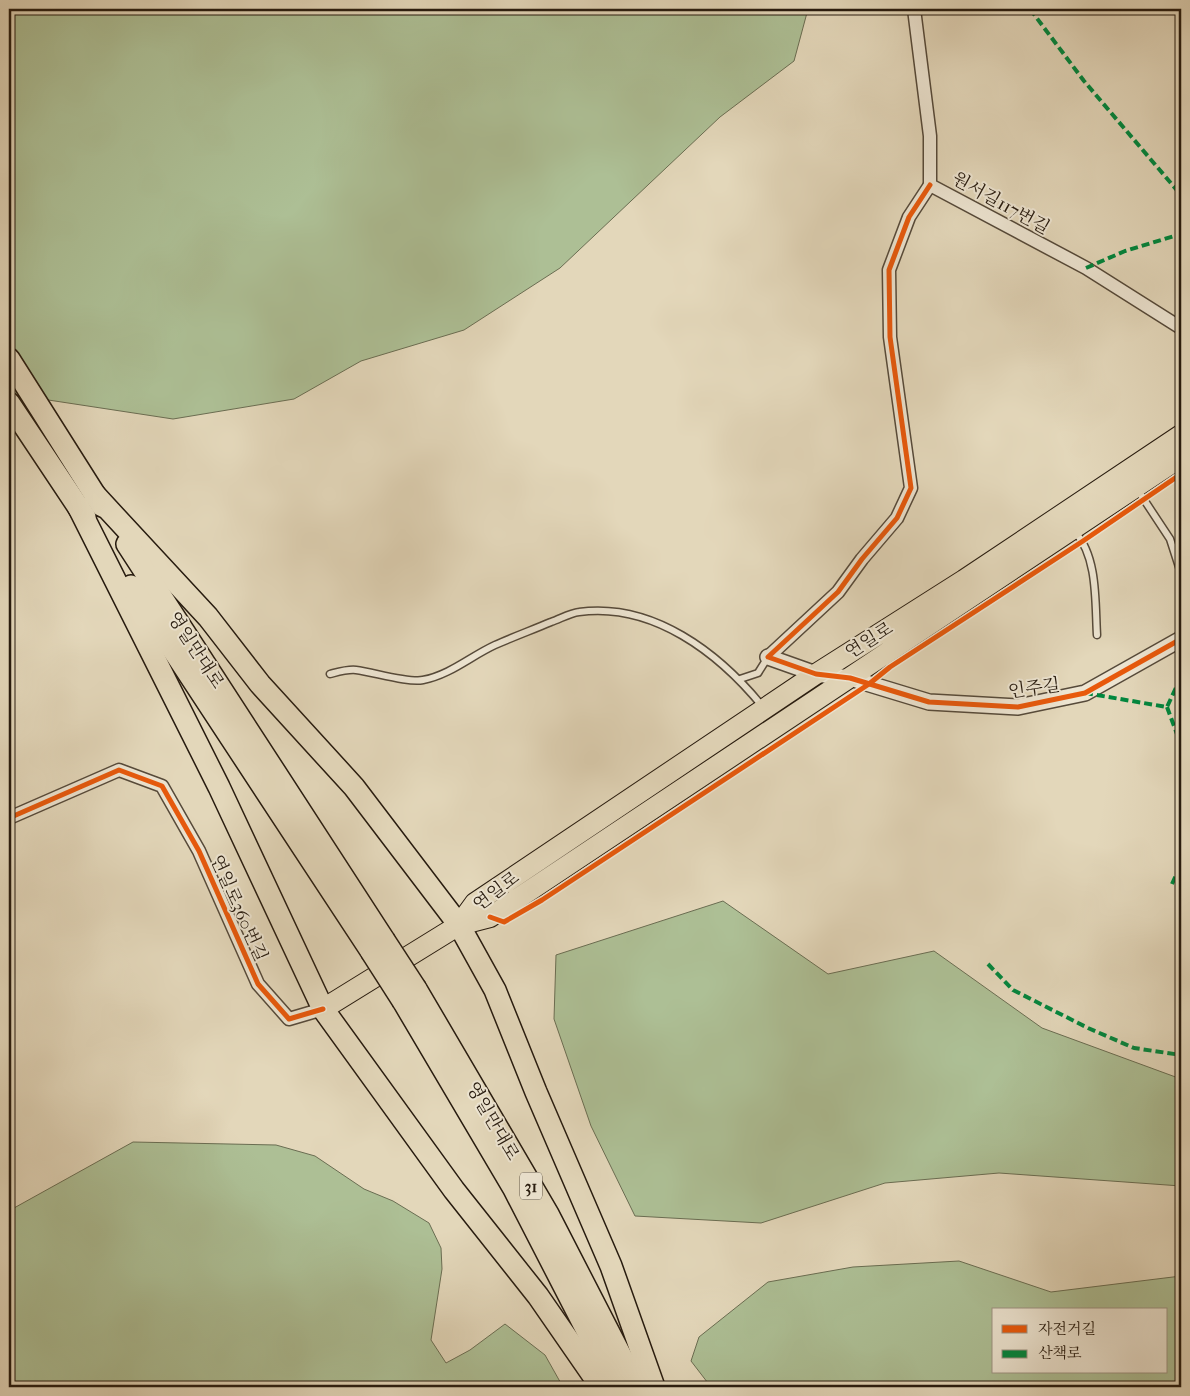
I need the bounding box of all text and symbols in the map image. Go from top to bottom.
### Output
street label: 원서길117번길 [948,168,1053,239]
street label: 영일만대로 [163,608,228,692]
street label: 연일로 [842,618,897,663]
street label: 인주길 [1007,674,1061,703]
street label: 연일로360번길 [206,852,271,965]
street label: 연일로 [469,867,523,915]
street label: 영일만대로 [462,1078,523,1164]
road number: 31 [520,1172,542,1200]
legend [992,1308,1168,1374]
text: 자전거길 [1038,1320,1096,1338]
text: 산책로 [1038,1344,1082,1362]

